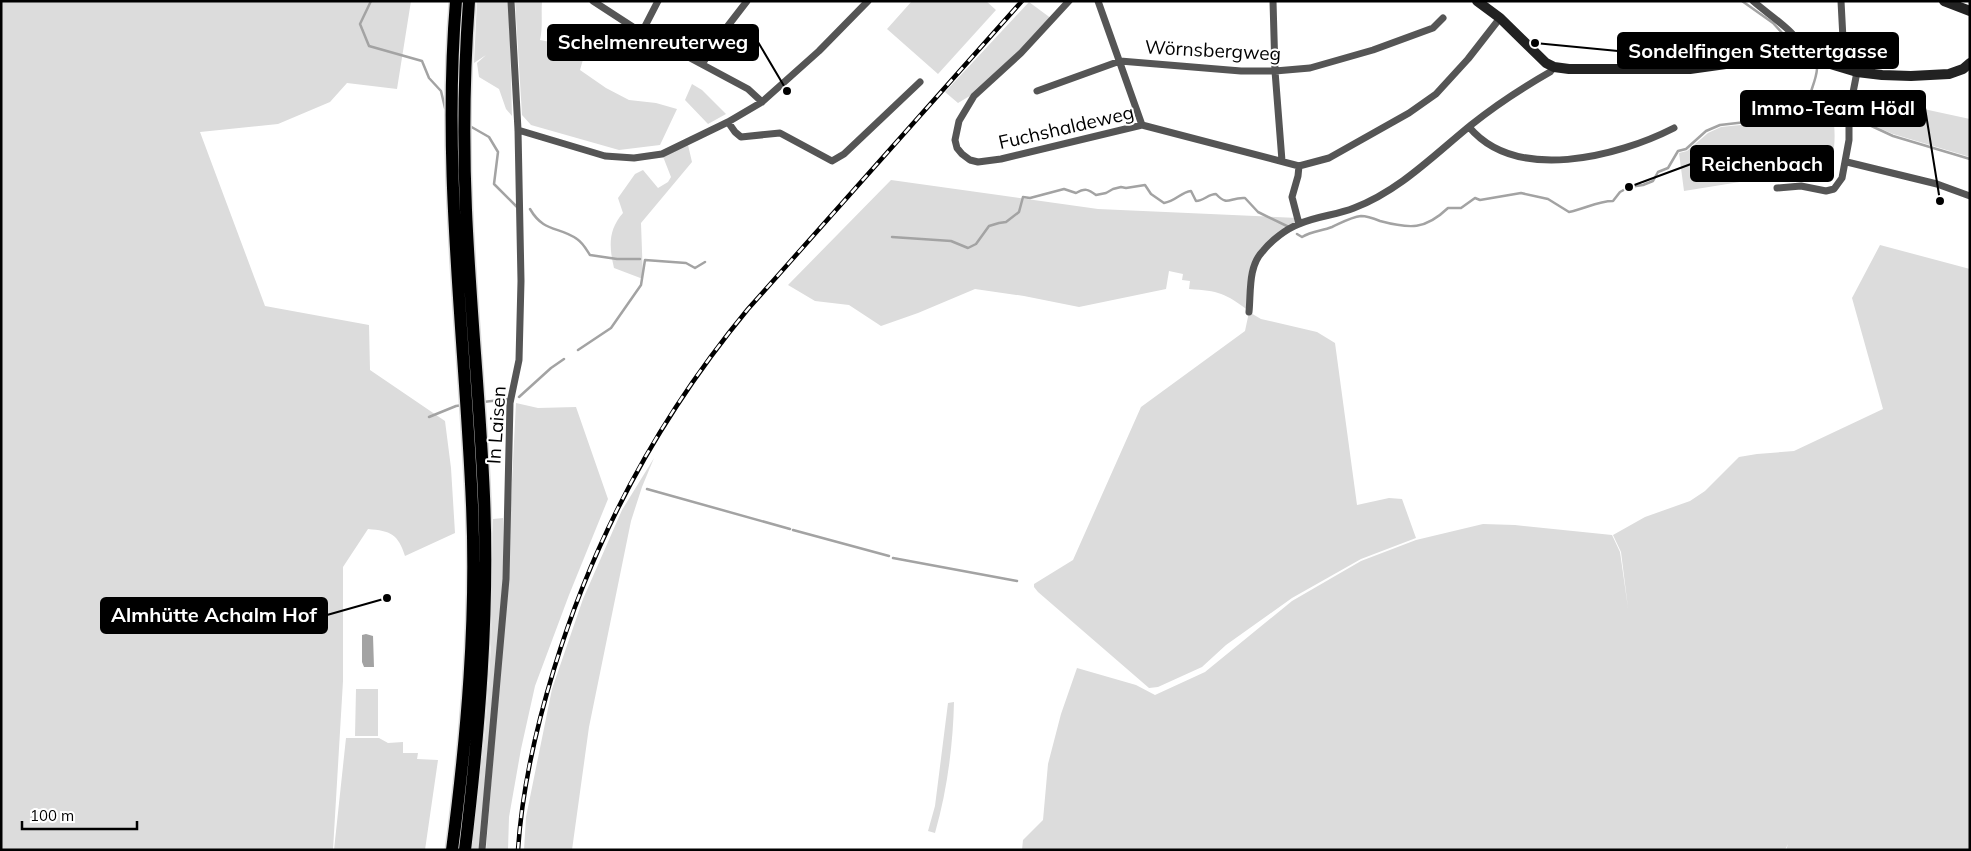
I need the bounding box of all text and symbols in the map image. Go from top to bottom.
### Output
callout: Schelmenreuterweg [548,25,758,60]
text: Schelmenreuterweg [558,29,748,54]
callout: Sondelfingen Stettertgasse [1618,33,1898,68]
street label: Wörnsbergweg [1144,34,1282,66]
text: Sondelfingen Stettertgasse [1628,38,1888,63]
callout: Immo-Team Hödl [1741,91,1925,126]
text: Immo-Team Hödl [1751,95,1915,120]
street label: Fuchshaldeweg [996,100,1136,154]
callout: Reichenbach [1691,146,1833,181]
text: Reichenbach [1701,151,1823,176]
street label: In Laisen [481,385,511,465]
callout: Almhütte Achalm Hof [101,598,327,633]
text: Almhütte Achalm Hof [111,602,318,627]
scale bar [22,798,138,830]
text: 100 m [30,806,74,825]

